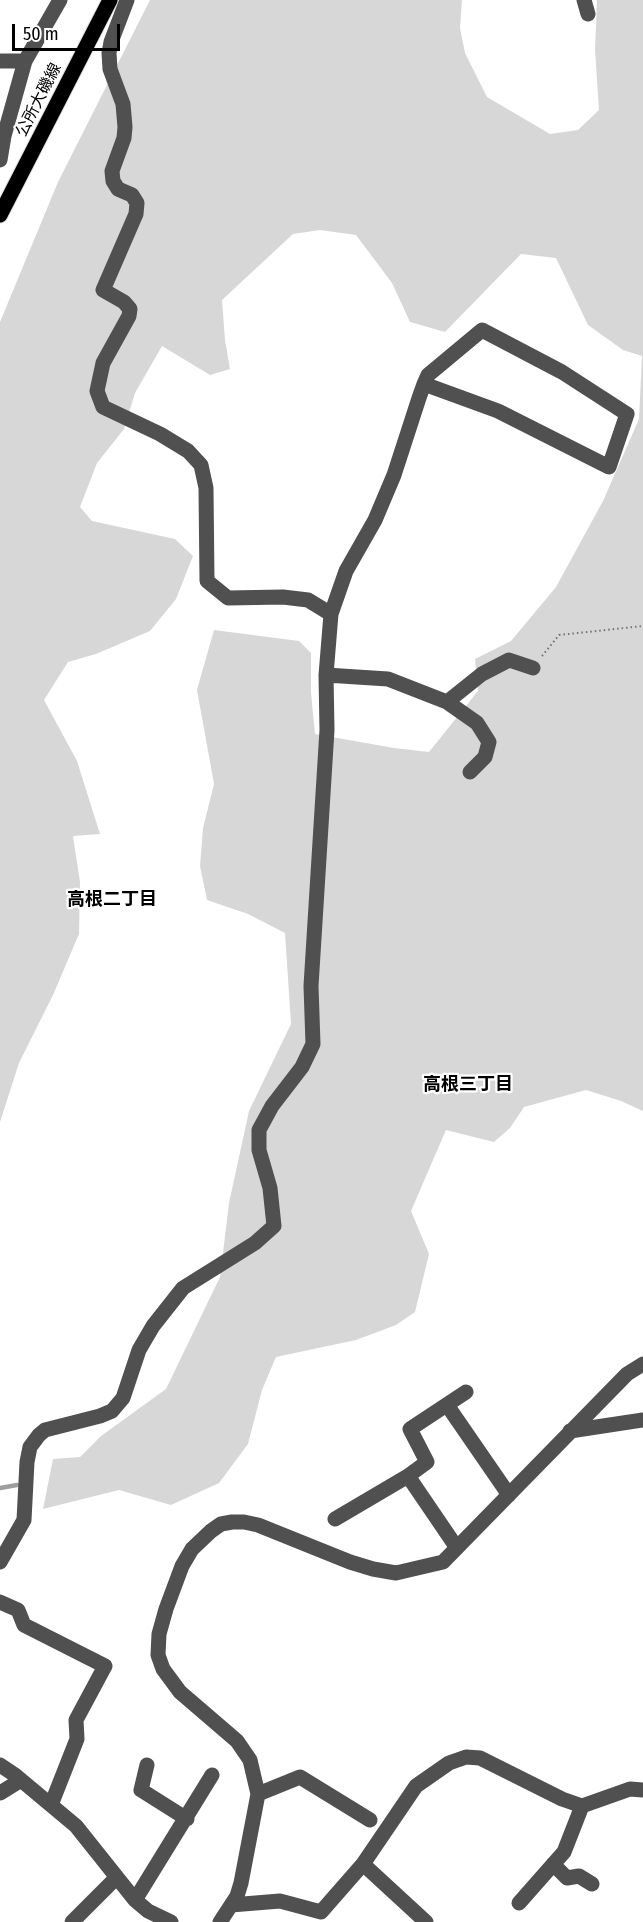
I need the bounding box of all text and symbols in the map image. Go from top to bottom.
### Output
scale bar [15,12,123,50]
text: 50 m [23,23,59,45]
street label: 公所大磯線 [12,60,66,140]
district label: 高根二丁目 [67,889,157,911]
district label: 高根三丁目 [423,1074,513,1096]

